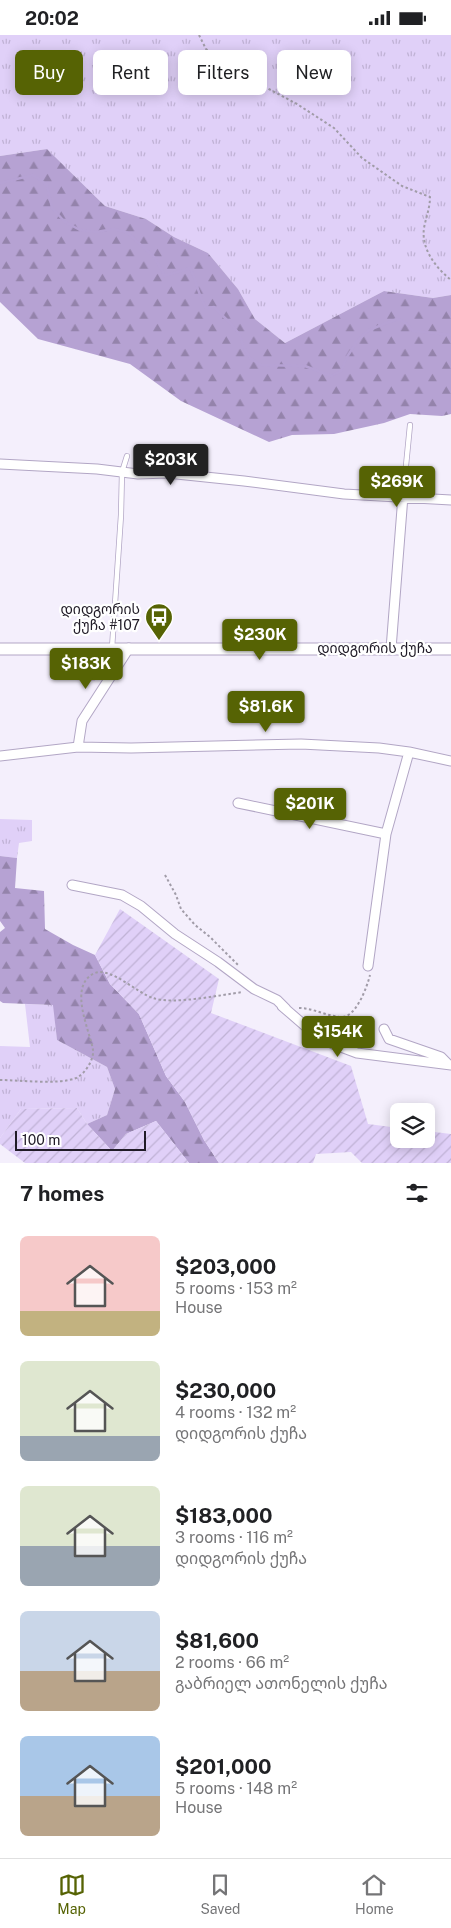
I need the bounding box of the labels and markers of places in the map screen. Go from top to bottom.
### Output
pin: $203K [136,443,206,486]
pin: $269K [362,465,432,508]
place label: დიდგორის ქუჩა #107 [61,601,140,634]
bus stop icon: დიდგორის ქუჩა #107 [144,602,174,641]
pin: $230K [225,619,295,661]
pin: $183K [51,647,121,690]
pin: $81.6K [225,691,307,733]
pin: $201K [275,787,345,830]
pin: $154K [303,1015,373,1058]

